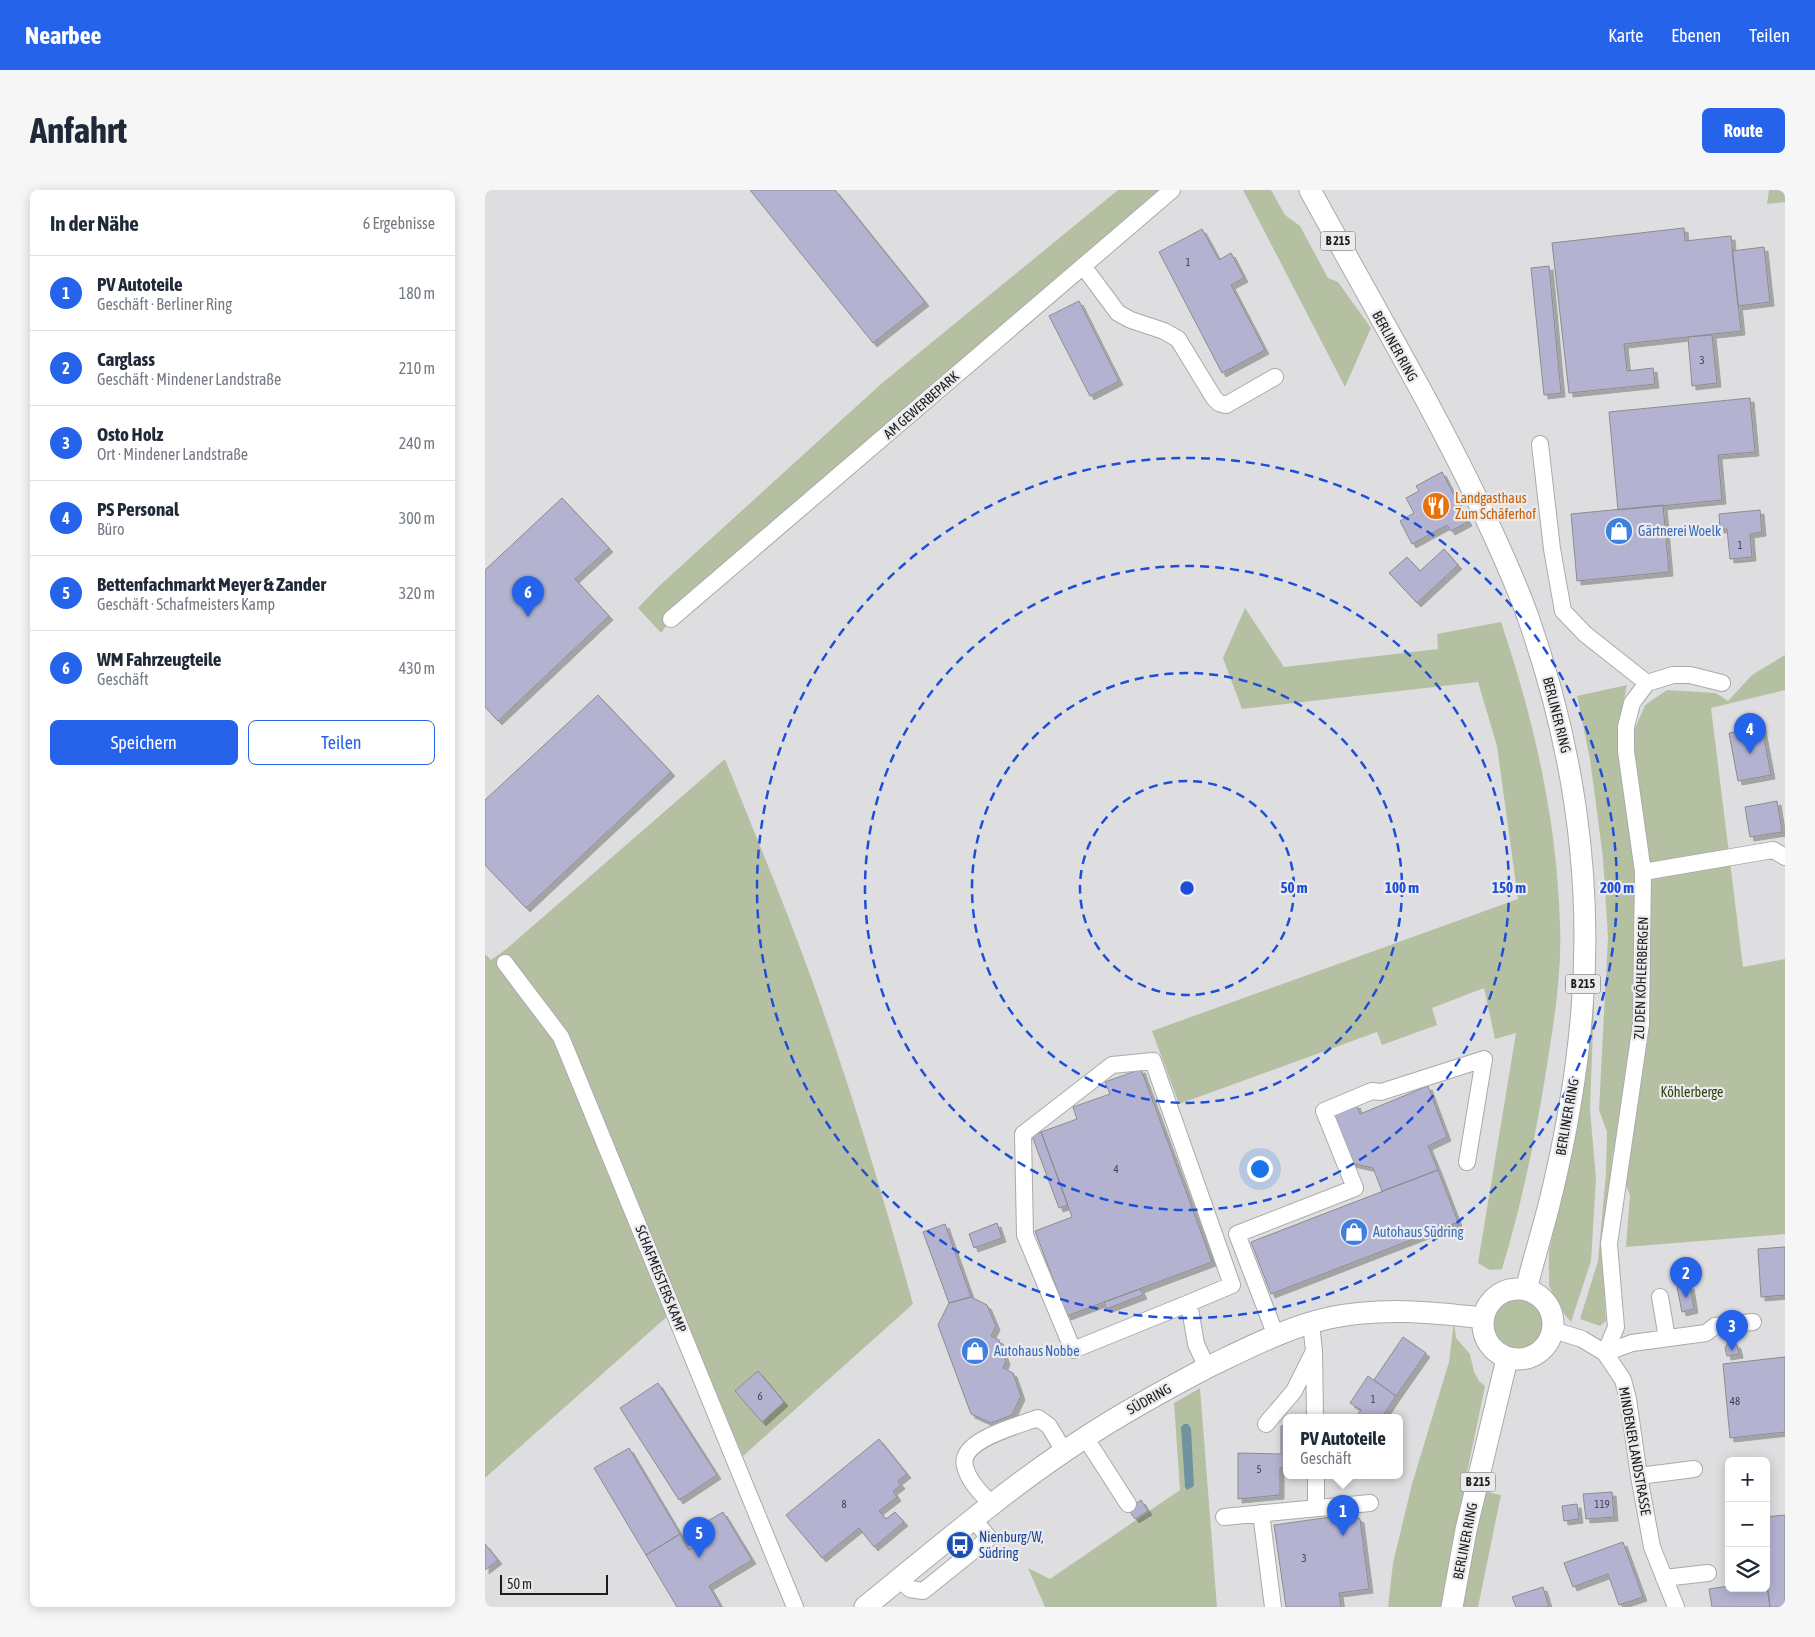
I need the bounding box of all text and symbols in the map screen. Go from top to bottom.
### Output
text: Nearbee [25,22,101,49]
text: Karte [1608,25,1643,46]
text: Ebenen [1671,25,1721,46]
text: Teilen [1749,25,1790,46]
button: Route [1702,108,1785,153]
text: Anfahrt [30,110,127,150]
text: In der Nähe [50,211,139,235]
text: 6 Ergebnisse [363,214,435,232]
road number: B 215 [1321,231,1355,250]
house number: 1 [1185,256,1191,268]
text: PV Autoteile [97,273,183,295]
text: 1 [62,284,70,302]
text: 180 m [399,284,435,302]
text: Geschäft · Berliner Ring [97,295,232,313]
street label: BERLINER RING [1369,308,1421,384]
text: Carglass [97,348,155,370]
house number: 3 [1699,354,1705,366]
text: 2 [62,359,70,377]
text: 210 m [399,359,435,377]
street label: AM GEWERBEPARK [880,368,962,442]
text: Geschäft · Mindener Landstraße [97,370,281,388]
text: Osto Holz [97,423,163,445]
text: 3 [62,434,70,452]
text: 240 m [399,434,435,452]
text: Ort · Mindener Landstraße [97,445,248,463]
place label: Landgasthaus Zum Schäferhof [1455,490,1536,522]
restaurant icon: Landgasthaus Zum Schäferhof [1421,491,1451,521]
text: PS Personal [97,498,179,520]
text: 4 [62,509,70,527]
text: 300 m [399,509,435,527]
shop icon: Gärtnerei Woelk [1604,516,1634,546]
text: Büro [97,520,125,538]
place label: Gärtnerei Woelk [1638,523,1721,539]
house number: 1 [1737,539,1743,551]
text: Bettenfachmarkt Meyer & Zander [97,573,326,595]
pin: 6 [512,576,544,617]
text: 5 [62,584,70,602]
text: 320 m [399,584,435,602]
text: Geschäft · Schafmeisters Kamp [97,595,275,613]
text: WM Fahrzeugteile [97,648,221,670]
text: 6 [62,659,70,677]
text: 430 m [399,659,435,677]
text: Geschäft [97,670,149,688]
street label: BERLINER RING [1540,675,1574,755]
pin: 4 [1734,713,1766,754]
button: Speichern [50,720,238,765]
button: Teilen [248,720,435,765]
centre of rings [1178,879,1196,897]
text: 50 m [1281,879,1308,896]
text: 100 m [1385,879,1419,896]
text: 150 m [1492,879,1526,896]
text: 200 m [1600,879,1634,896]
street label: ZU DEN KÖHLERBERGEN [1631,916,1651,1040]
road number: B 215 [1565,974,1601,994]
street label: BERLINER RING [1552,1077,1582,1157]
park label: Köhlerberge [1661,1084,1723,1100]
your location [1247,1156,1273,1182]
house number: 4 [1113,1163,1119,1175]
shop icon: Autohaus Südring [1339,1217,1369,1247]
street label: SCHAFMEISTERS KAMP [632,1223,690,1335]
place label: Autohaus Südring [1373,1224,1463,1240]
pin: 2 [1670,1257,1702,1298]
pin: 3 [1716,1310,1748,1351]
shop icon: Autohaus Nobbe [960,1336,990,1366]
place label: Autohaus Nobbe [994,1343,1079,1359]
street label: SÜDRING [1124,1380,1174,1418]
street label: MINDENER LANDSTRASSE [1616,1386,1654,1517]
house number: 6 [757,1390,763,1402]
house number: 1 [1370,1393,1376,1405]
house number: 48 [1730,1395,1740,1407]
popup [1283,1414,1403,1479]
text: PV Autoteile [1300,1427,1386,1449]
text: Geschäft [1300,1449,1352,1467]
map controls [1725,1457,1770,1592]
button: + [1725,1457,1770,1502]
house number: 5 [1256,1463,1262,1475]
road number: B 215 [1461,1472,1495,1491]
pin: 1 [1327,1495,1359,1536]
house number: 8 [841,1498,847,1510]
house number: 119 [1594,1498,1610,1510]
street label: BERLINER RING [1450,1501,1480,1581]
button: − [1725,1502,1770,1547]
pin: 5 [683,1517,715,1558]
place label: Nienburg/W, Südring [979,1529,1044,1561]
bus stop icon: Nienburg/W, Südring [945,1530,975,1560]
button: layers [1725,1547,1770,1592]
house number: 3 [1301,1552,1307,1564]
scale bar [500,1572,607,1595]
text: 50 m [507,1576,532,1592]

